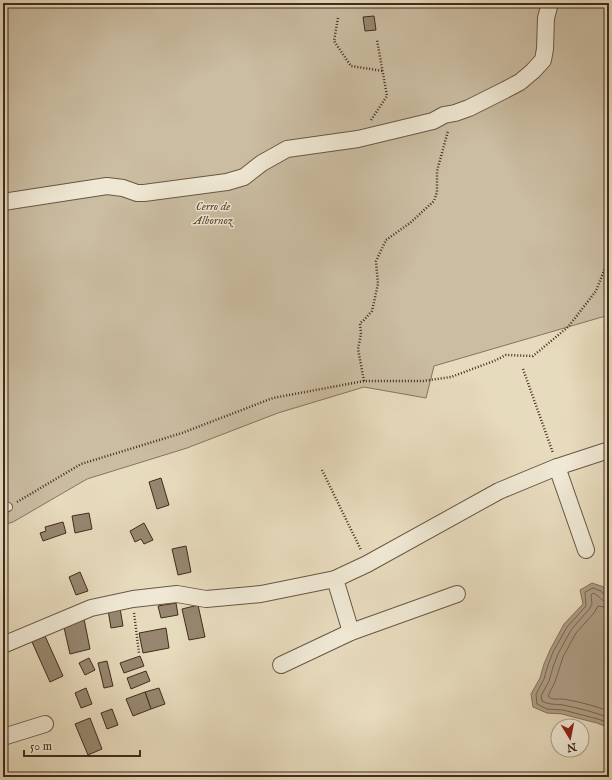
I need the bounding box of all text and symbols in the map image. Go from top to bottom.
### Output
park label: Cerro de Albornoz [192,199,234,228]
north arrow [550,718,590,758]
scale bar [24,732,140,758]
text: 50 m [30,739,52,754]
text: N [565,739,578,755]

